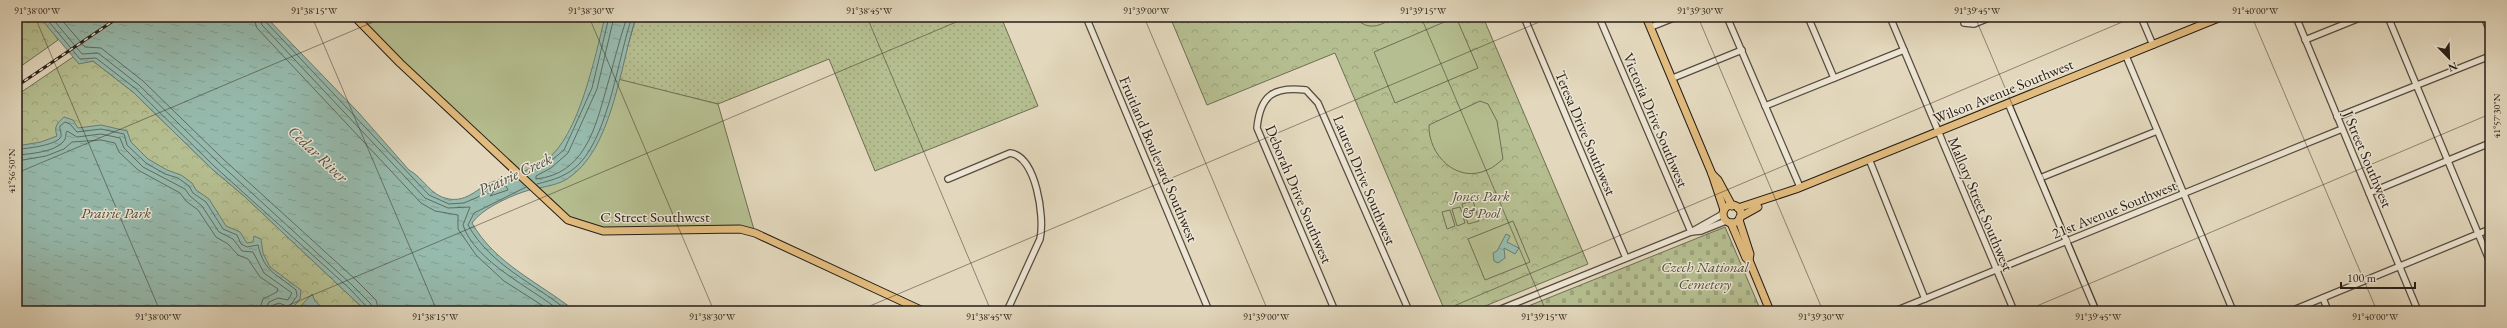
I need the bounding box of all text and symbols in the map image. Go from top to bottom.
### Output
text: 91°38'00"W [14,4,61,17]
text: 91°38'15"W [291,4,338,17]
text: 91°38'30"W [568,4,615,17]
text: 91°38'45"W [846,4,893,17]
text: 91°39'00"W [1123,4,1170,17]
text: 91°39'15"W [1400,4,1447,17]
text: 91°39'30"W [1677,4,1724,17]
text: 91°39'45"W [1954,4,2001,17]
text: 91°40'00"W [2232,4,2279,17]
north arrow [2429,38,2469,78]
street label: Victoria Drive Southwest [1619,50,1693,190]
street label: Wilson Avenue Southwest [1930,54,2076,128]
text: N [2446,59,2460,75]
street label: Teresa Drive Southwest [1551,68,1621,199]
street label: Fruitland Boulevard Southwest [1115,73,1203,245]
text: 41°57'30"N [2490,93,2503,138]
street label: J Street Southwest [2338,106,2397,211]
street label: Lauren Drive Southwest [1329,112,1401,248]
water label: Cedar River [284,121,353,188]
street label: Deborah Drive Southwest [1261,122,1337,266]
street label: Mallory Street Southwest [1944,134,2018,274]
water label: Prairie Creek [475,147,556,200]
text: 41°56'50"N [5,148,18,193]
street label: 21st Avenue Southwest [2049,175,2179,243]
park label: Jones Park & Pool [1449,186,1510,222]
park label: Prairie Park [81,203,151,222]
street label: C Street Southwest [600,207,710,226]
park label: Czech National Cemetery [1661,257,1750,293]
scale bar [2341,264,2415,290]
text: 100 m [2347,270,2377,286]
text: 91°38'00"W [135,310,182,323]
text: 91°38'15"W [412,310,459,323]
text: 91°38'30"W [689,310,736,323]
text: 91°38'45"W [966,310,1013,323]
text: 91°39'00"W [1243,310,1290,323]
text: 91°39'15"W [1521,310,1568,323]
text: 91°39'30"W [1798,310,1845,323]
text: 91°39'45"W [2075,310,2122,323]
text: 91°40'00"W [2352,310,2399,323]

